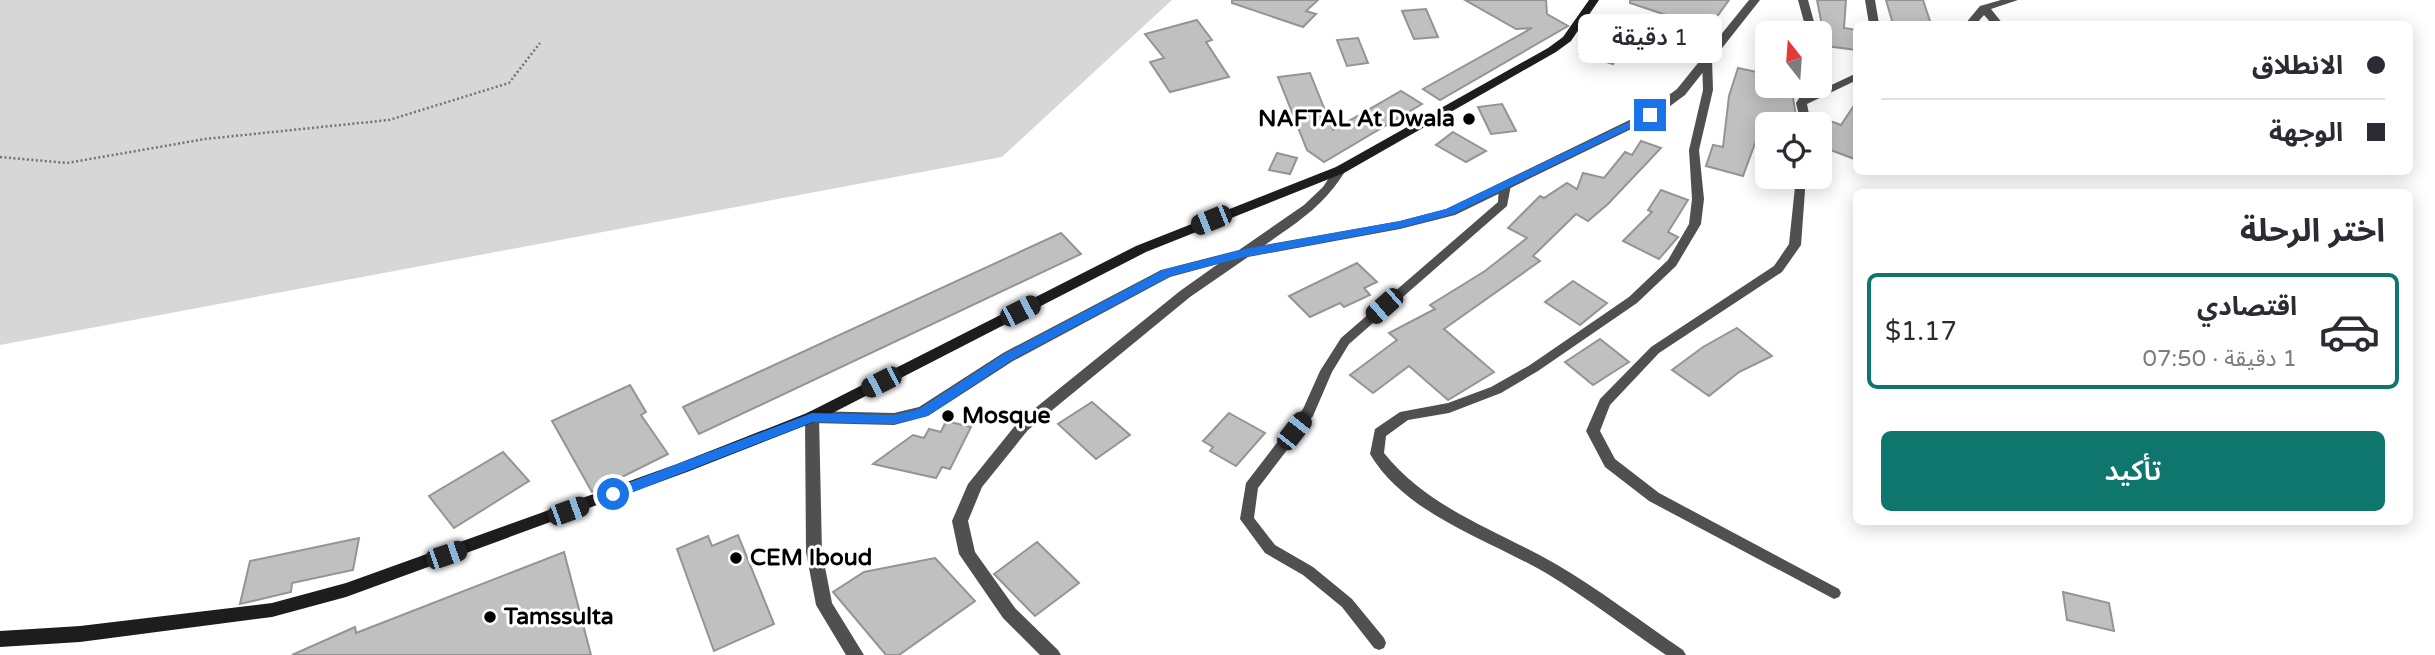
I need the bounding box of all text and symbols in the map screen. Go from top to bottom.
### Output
callout: 1 دقيقة [1578,13,1722,62]
north arrow [1755,21,1832,98]
map controls [1755,21,1832,189]
text: 1 دقيقة [1612,24,1688,52]
text: الانطلاق [2252,50,2343,81]
route end [1634,99,1666,131]
place label: NAFTAL At Dwala [1258,105,1455,133]
marker: NAFTAL At Dwala [1461,111,1477,127]
button: locate [1755,112,1832,189]
text: الوجهة [2269,117,2343,148]
car [1188,202,1235,238]
text: اختر الرحلة [2240,212,2385,250]
car [1362,284,1407,328]
text: اقتصادي [2197,291,2297,322]
car [997,292,1044,330]
icon: car [2318,300,2381,363]
text: $1.17 [1885,316,1957,347]
text: 1 دقيقة · 07:50 [2142,345,2297,373]
car [858,363,905,401]
place label: Mosque [962,402,1050,430]
marker: Mosque [940,408,956,424]
car [1273,408,1316,454]
button: تأكيد [1881,431,2385,511]
route start [597,478,629,510]
car [545,494,592,528]
car [423,538,470,572]
place label: CEM Iboud [750,544,872,572]
marker: CEM Iboud [728,550,744,566]
place label: Tamssulta [503,603,614,631]
marker: Tamssulta [482,609,498,625]

